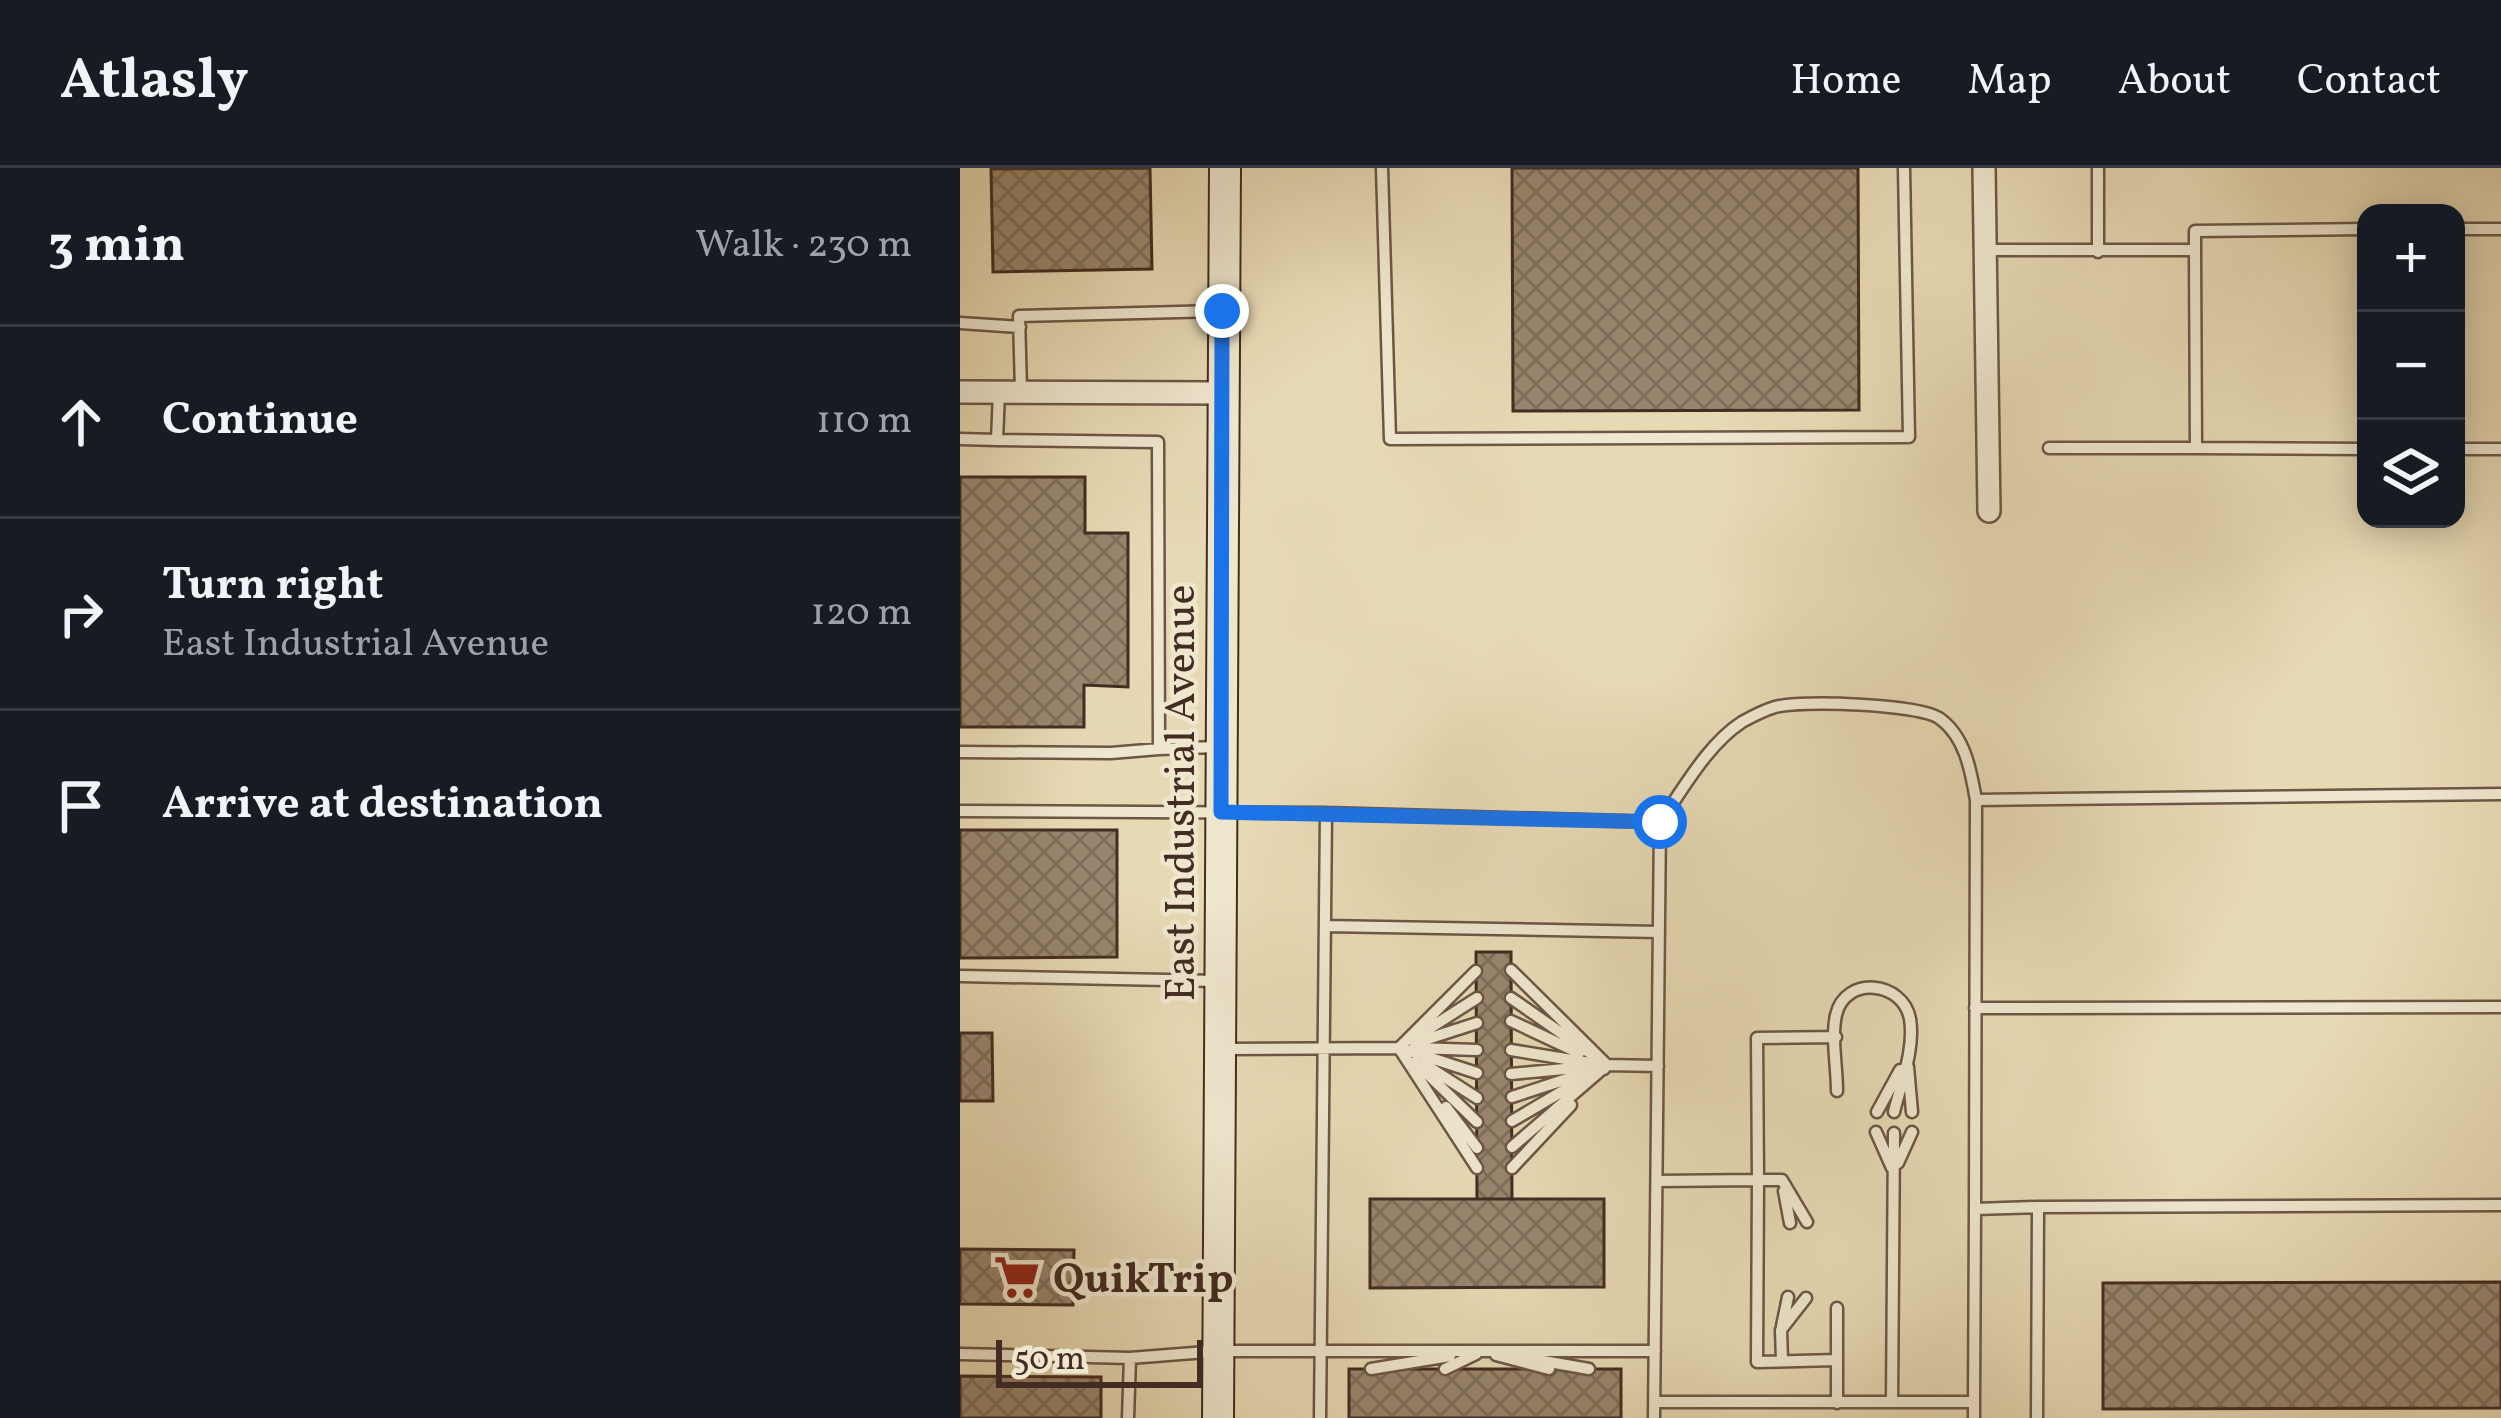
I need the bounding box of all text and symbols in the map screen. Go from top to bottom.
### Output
text: Atlasly [60,43,249,122]
text: Home [1790,53,1902,112]
text: Map [1968,53,2052,112]
text: About [2118,53,2231,112]
text: Contact [2297,53,2441,112]
map controls [2357,204,2465,528]
button: + [2357,204,2465,312]
text: 3 min [48,211,185,282]
text: Walk · 230 m [695,219,912,273]
route end [1195,284,1249,338]
button: − [2357,312,2465,420]
icon: ahead [48,389,114,455]
text: Continue [162,390,358,453]
text: 110 m [816,395,912,449]
button: layers [2357,420,2465,528]
text: Turn right [162,555,383,618]
icon: right [48,581,114,647]
street label: East Industrial Avenue [1154,585,1213,1001]
text: 120 m [811,587,912,641]
text: East Industrial Avenue [162,618,549,672]
icon: arrive [48,773,114,839]
text: Arrive at destination [162,774,603,837]
route start [1633,795,1687,849]
supermarket icon: QuikTrip [992,1252,1042,1302]
place label: QuikTrip [1053,1252,1234,1311]
scale bar [996,1334,1203,1387]
text: 50 m [1014,1338,1085,1384]

